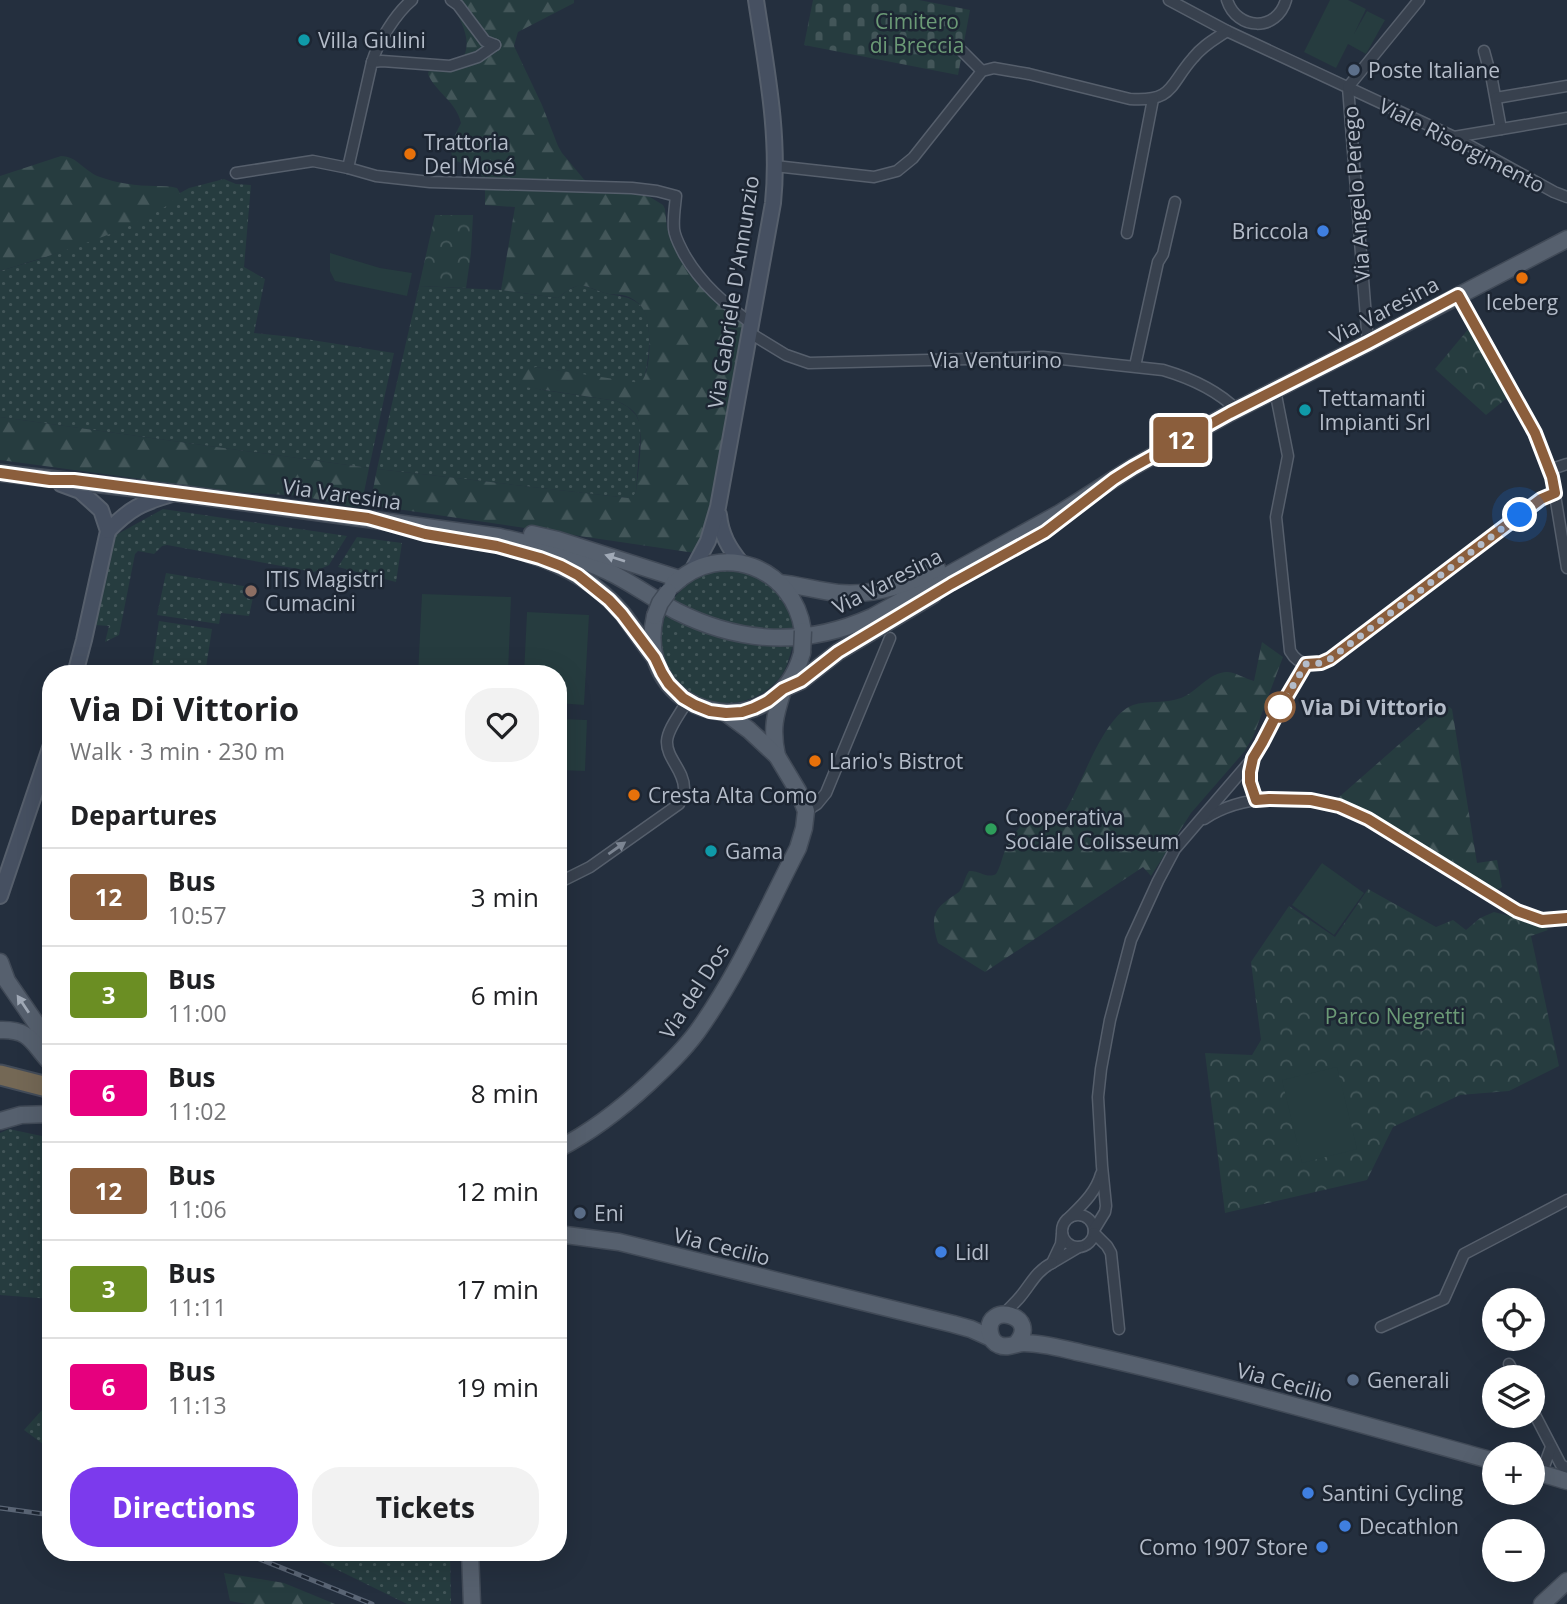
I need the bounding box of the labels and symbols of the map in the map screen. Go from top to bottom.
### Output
park label: Cimitero di Breccia [870,7,964,59]
place label: Villa Giulini [318,26,426,54]
marker: Villa Giulini [296,32,312,48]
place label: Poste Italiane [1368,56,1500,84]
marker: Poste Italiane [1346,62,1362,78]
street label: Viale Risorgimento [1374,91,1550,199]
street label: Via Angelo Perego [1336,105,1376,283]
place label: Trattoria Del Mosé [424,128,515,180]
marker: Trattoria Del Mosé [402,146,418,162]
street label: Via Gabriele D'Annunzio [701,174,765,410]
place label: Briccola [1232,217,1309,245]
marker: Briccola [1315,223,1331,239]
street label: Via Varesina [1325,270,1443,350]
marker: Iceberg [1514,270,1530,286]
place label: Iceberg [1486,288,1558,316]
street label: Via Venturino [930,346,1062,374]
place label: Tettamanti Impianti Srl [1319,384,1431,436]
marker: Tettamanti Impianti Srl [1297,402,1313,418]
line badge: 12 [1150,417,1212,463]
street label: Via Varesina [281,472,403,516]
your location [1502,497,1537,532]
street label: Via Varesina [827,541,947,621]
one-way arrow [605,552,626,563]
place label: ITIS Magistri Cumacini [265,565,384,617]
marker: ITIS Magistri Cumacini [243,583,259,599]
marker: Via Di Vittorio [1265,692,1295,722]
place label: Via Di Vittorio [1301,693,1447,721]
place label: Lario's Bistrot [829,747,963,775]
marker: Lario's Bistrot [807,753,823,769]
place label: Cresta Alta Como [648,781,817,809]
marker: Cresta Alta Como [626,787,642,803]
place label: Cooperativa Sociale Colisseum [1005,803,1179,855]
marker: Cooperativa Sociale Colisseum [983,821,999,837]
place label: Gama [725,837,783,865]
one-way arrow [608,841,626,855]
marker: Gama [703,843,719,859]
street label: Via del Dos [653,938,735,1044]
one-way arrow [17,995,30,1014]
park label: Parco Negretti [1325,1002,1465,1030]
place label: Eni [594,1199,624,1227]
marker: Eni [572,1205,588,1221]
street label: Via Cecilio [671,1220,773,1272]
place label: Lidl [955,1238,989,1266]
marker: Lidl [933,1244,949,1260]
street label: Via Cecilio [1234,1356,1336,1408]
place label: Generali [1367,1366,1450,1394]
marker: Generali [1345,1372,1361,1388]
place label: Santini Cycling [1322,1479,1463,1507]
marker: Santini Cycling [1300,1485,1316,1501]
place label: Decathlon [1359,1512,1459,1540]
marker: Decathlon [1337,1518,1353,1534]
place label: Como 1907 Store [1139,1533,1308,1561]
marker: Como 1907 Store [1314,1539,1330,1555]

